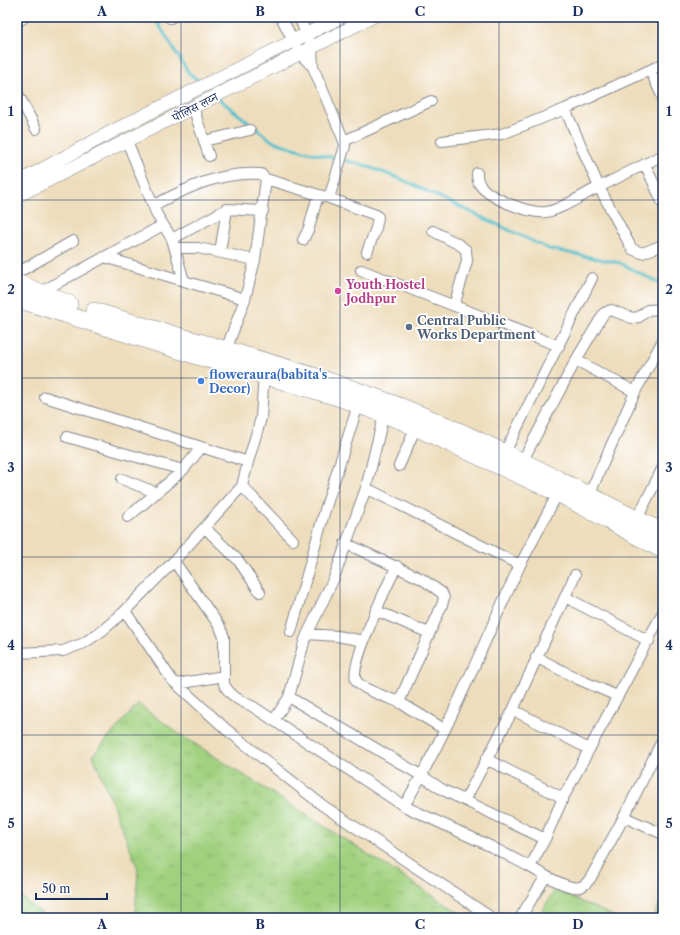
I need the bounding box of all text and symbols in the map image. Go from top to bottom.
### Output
text: A [96,3,108,19]
text: B [255,3,265,19]
text: C [415,3,425,19]
text: D [572,3,584,19]
street label: पोलिस लय्न [169,89,221,125]
text: 1 [8,103,14,119]
text: 1 [666,103,672,119]
place label: Youth Hostel Jodhpur [344,277,425,306]
text: 2 [7,281,15,297]
text: 2 [665,281,673,297]
marker: Youth Hostel Jodhpur [333,286,343,296]
place label: Central Public Works Department [416,313,536,342]
marker: Central Public Works Department [404,322,414,332]
place label: floweraura(babita's Decor) [209,367,328,396]
marker: floweraura(babita's Decor) [196,376,206,386]
text: 3 [7,459,15,475]
text: 3 [665,459,673,475]
text: 4 [7,637,15,653]
text: 4 [665,637,673,653]
text: 5 [7,815,15,831]
text: 5 [665,815,673,831]
scale bar [36,875,107,901]
text: 50 m [42,881,71,896]
text: A [96,916,108,932]
text: B [255,916,265,932]
text: C [415,916,425,932]
text: D [572,916,584,932]

